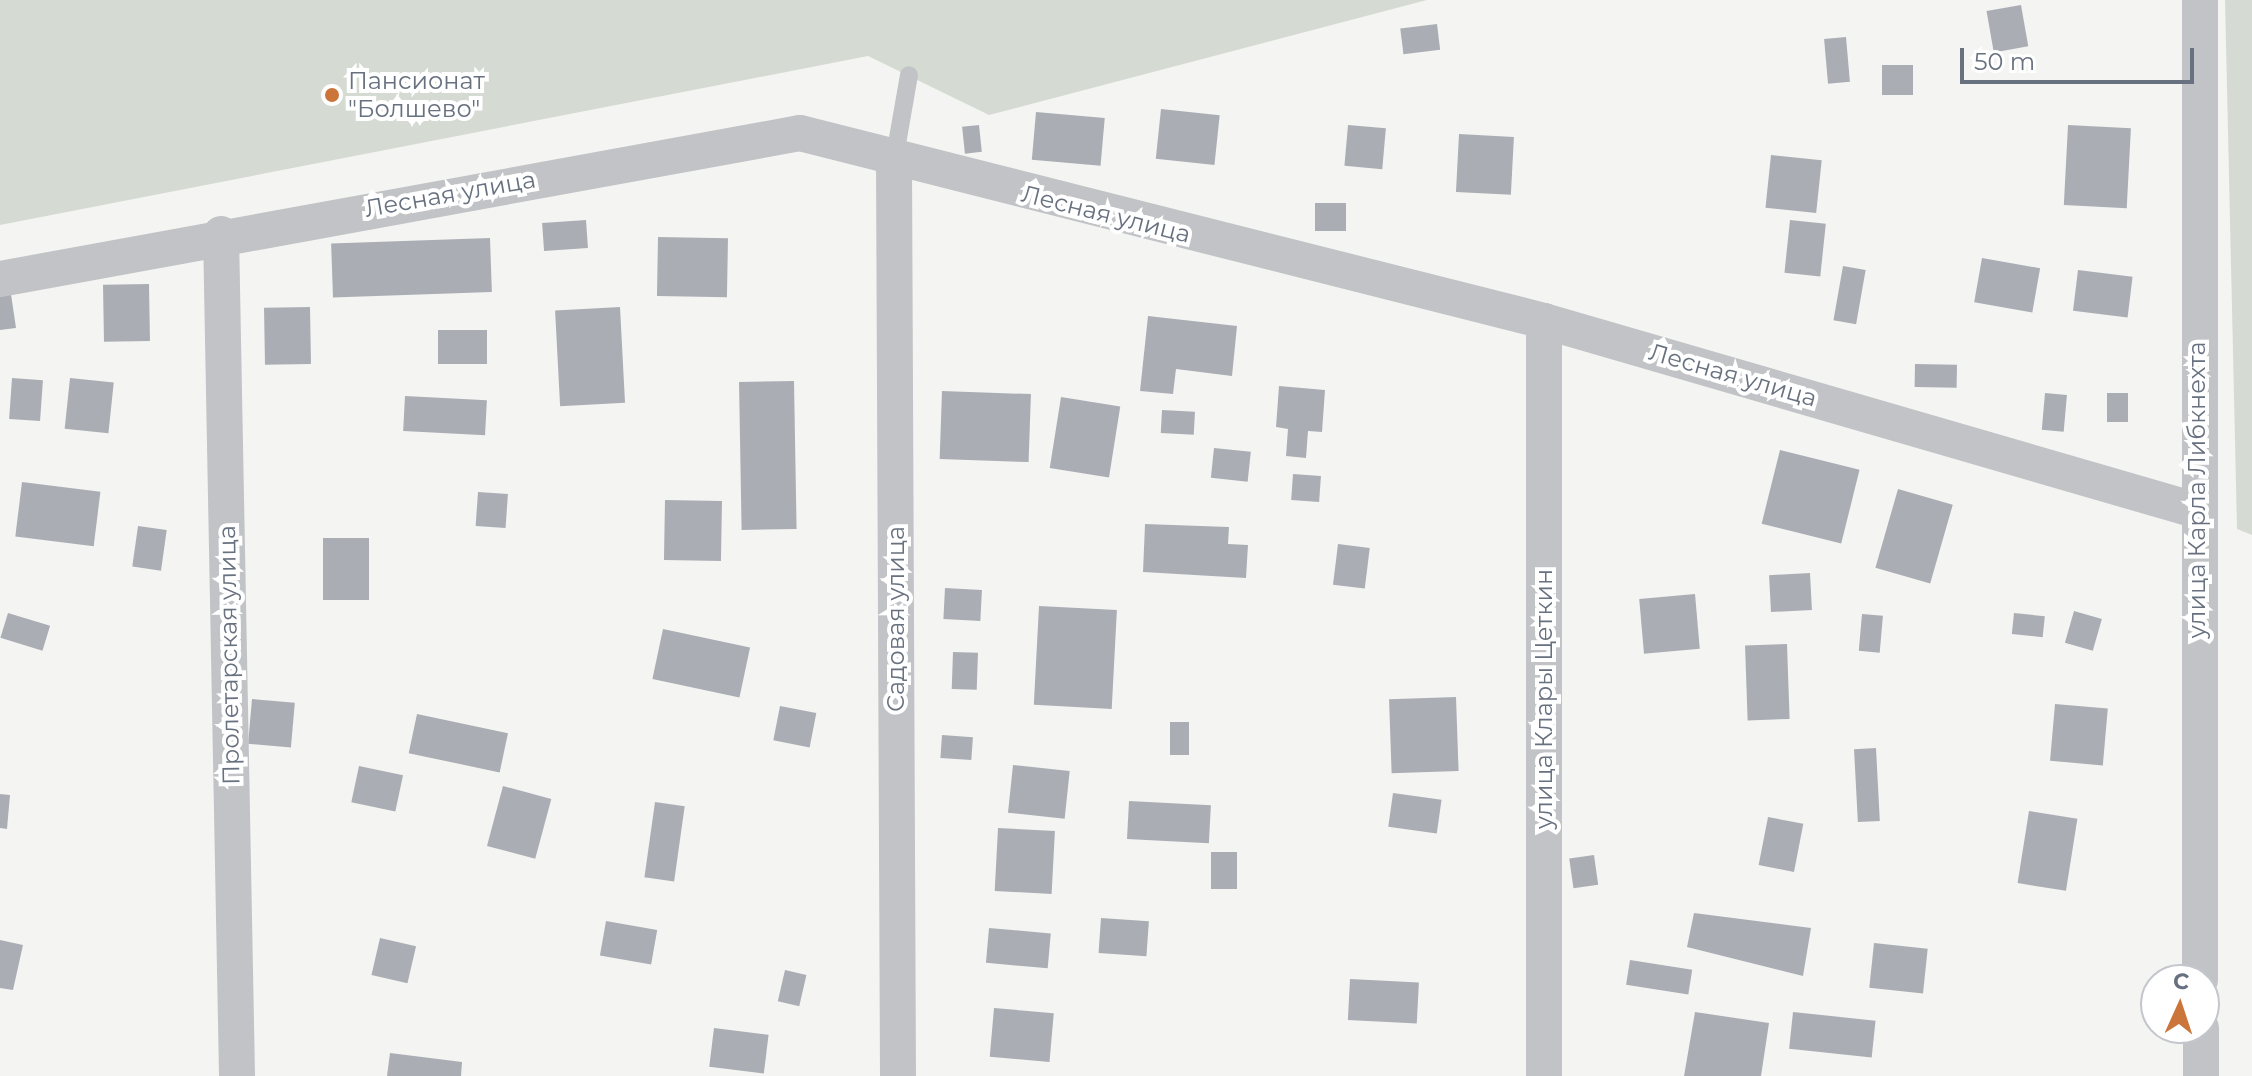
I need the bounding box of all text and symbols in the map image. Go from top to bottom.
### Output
scale bar [1964,32,2198,82]
text: 50 m [1974,47,2035,76]
place label: Пансионат "Болшево" [348,67,485,123]
marker: Пансионат "Болшево" [323,86,341,104]
street label: Лесная улица [362,165,538,223]
street label: Лесная улица [1019,179,1193,249]
street label: Лесная улица [1646,337,1820,413]
street label: улица Карла Либкнехта [2183,342,2211,638]
street label: Пролетарская улица [212,525,246,785]
street label: Садовая улица [882,526,910,712]
street label: улица Клары Цеткин [1530,569,1558,829]
north arrow [2140,964,2220,1044]
text: С [2172,968,2190,995]

